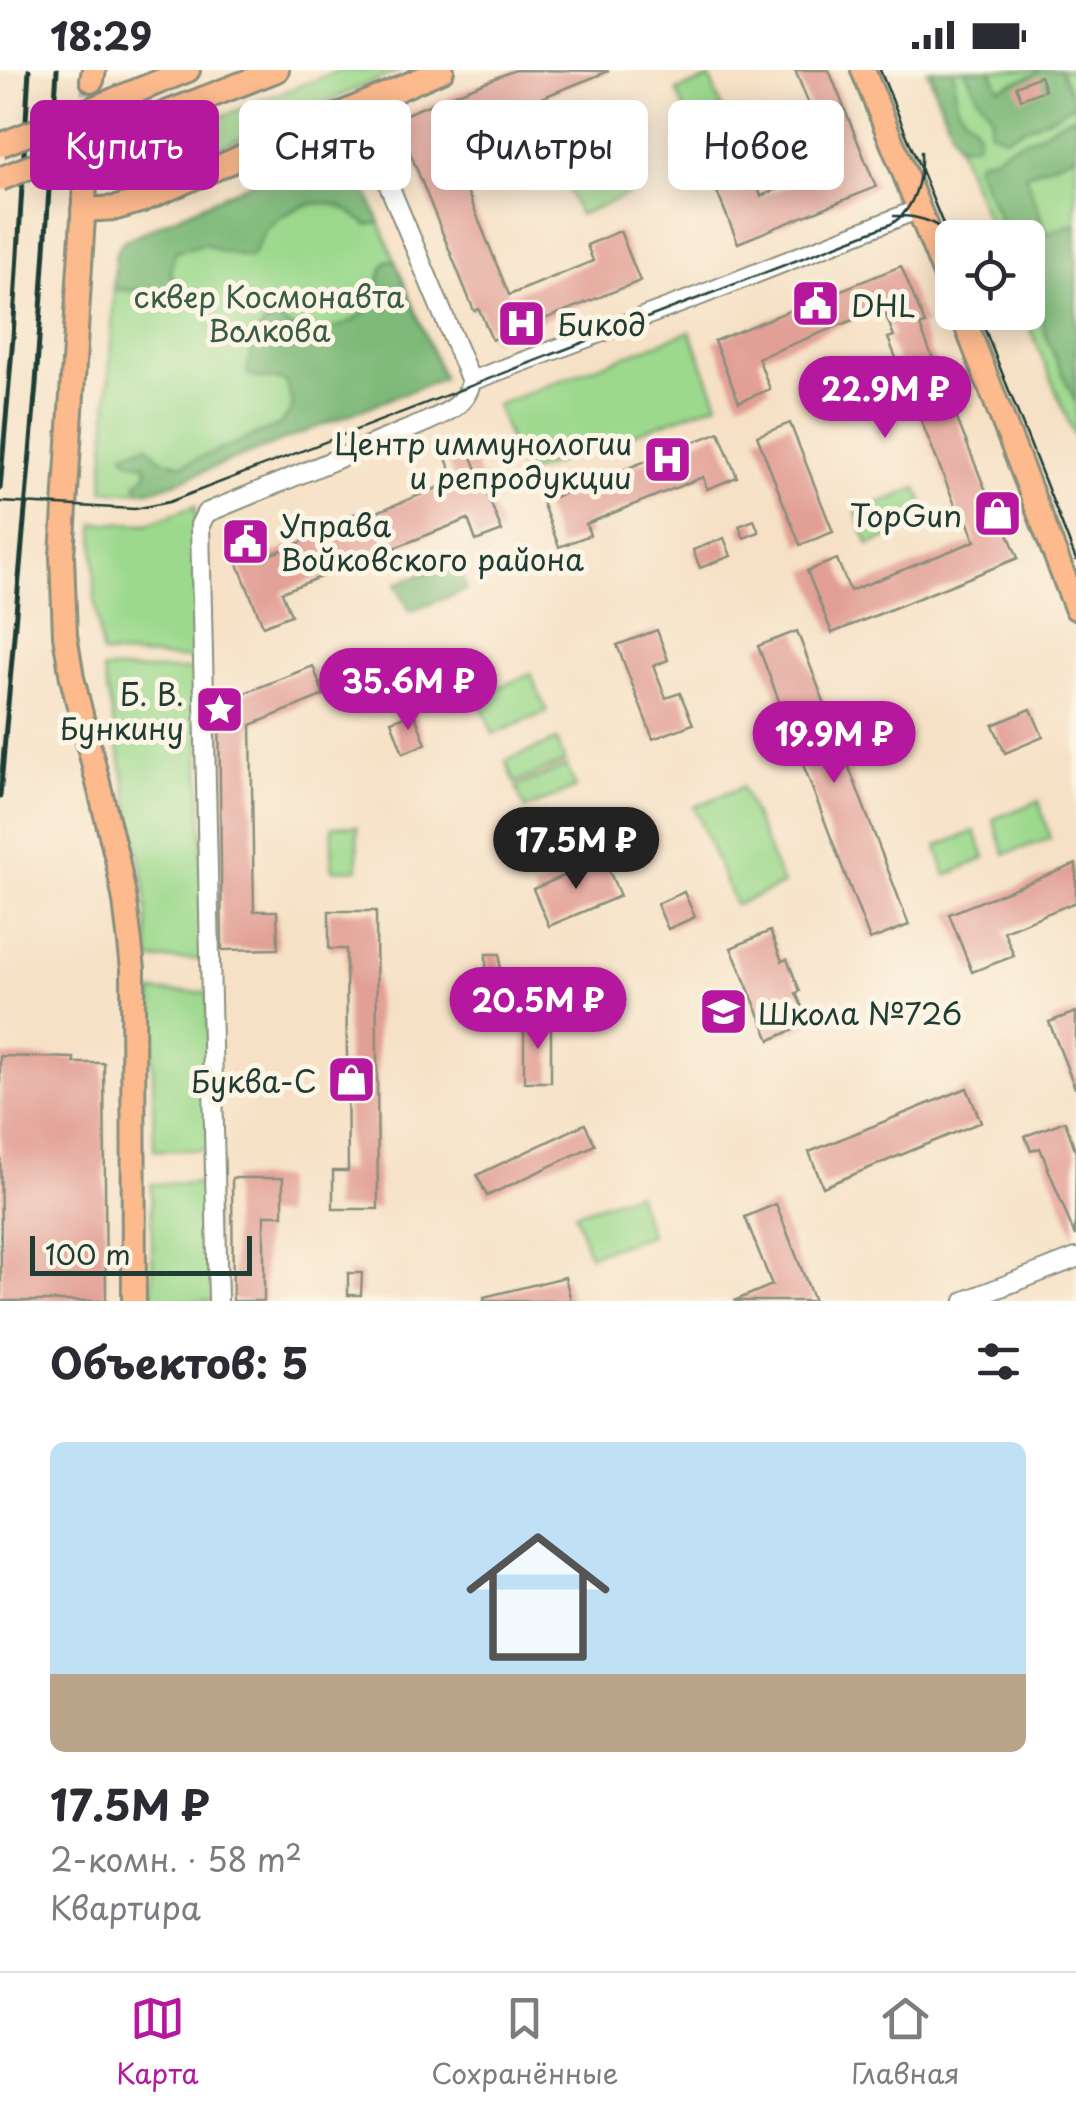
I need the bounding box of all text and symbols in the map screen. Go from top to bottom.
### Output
text: 18:29 [50,7,152,64]
chip: Купить [30,100,219,190]
chip: Снять [239,100,411,190]
chip: Фильтры [431,100,648,190]
chip: Новое [668,100,844,190]
map controls [935,220,1045,330]
button: locate [935,220,1045,330]
park label: сквер Космонавта Волкова [134,273,405,352]
public building icon: DHL [790,278,842,330]
place label: DHL [851,282,916,327]
hospital icon: Бикод [496,297,548,349]
place label: Бикод [557,301,646,346]
pin: 22.9M ₽ [793,356,977,441]
text: 22.9M ₽ [820,364,950,412]
place label: Центр иммунологии и репродукции [334,420,632,499]
hospital icon: Центр иммунологии и репродукции [641,433,693,485]
shop icon: TopGun [971,488,1023,540]
place label: TopGun [850,492,962,537]
place label: Управа Войковского района [280,502,584,581]
public building icon: Управа Войковского района [219,515,271,567]
pin: 35.6M ₽ [316,648,500,733]
text: 35.6M ₽ [341,656,475,704]
place label: Б. В. Бункину [60,671,184,750]
place icon: Б. В. Бункину [193,684,245,736]
pin: 19.9M ₽ [742,701,926,786]
text: 19.9M ₽ [775,709,893,757]
pin: 17.5M ₽ [484,807,668,892]
text: 17.5M ₽ [515,815,637,863]
pin: 20.5M ₽ [446,967,630,1052]
text: 20.5M ₽ [472,975,605,1023]
school or university icon: Школа №726 [697,986,749,1038]
place label: Школа №726 [758,990,962,1035]
shop icon: Буква-С [326,1054,378,1106]
place label: Буква-С [191,1058,317,1103]
scale bar [30,1231,252,1276]
text: 100 m [45,1232,131,1275]
text: Объектов: 5 [50,1330,309,1393]
icon: filters [971,1334,1026,1389]
icon: home [448,1507,628,1687]
text: 17.5M ₽ [50,1772,210,1835]
text: 2-комн. · 58 m² [50,1835,302,1883]
text: Квартира [50,1883,201,1931]
tab: Карта [116,1991,199,2094]
tab: Сохранённые [431,1991,618,2094]
tab: Главная [851,1991,960,2094]

